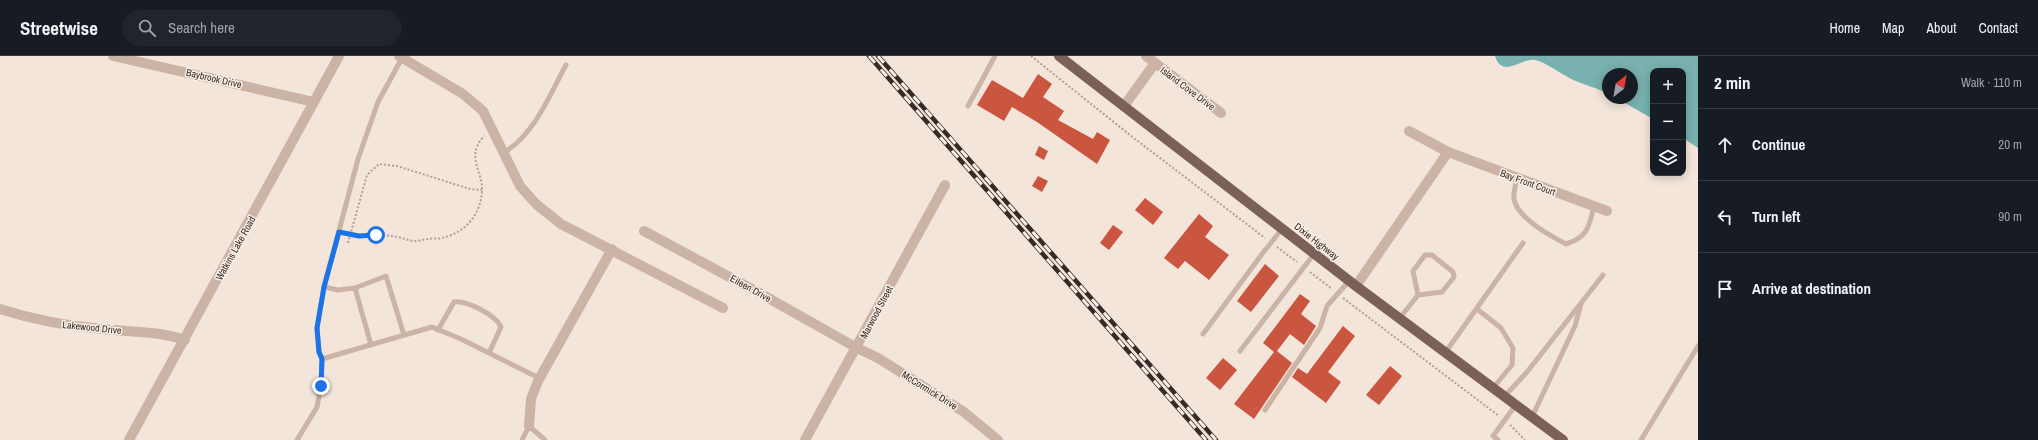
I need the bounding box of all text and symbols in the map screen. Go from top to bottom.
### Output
search box [122,10,402,46]
text: Streetwise [20,15,98,41]
icon: search [136,17,158,39]
text: Search here [168,17,235,38]
text: Home [1829,19,1860,37]
text: Map [1882,19,1904,37]
text: About [1926,19,1956,37]
text: Contact [1978,19,2018,37]
street label: Island Cove Drive [1158,64,1218,113]
street label: Baybrook Drive [185,66,243,91]
north arrow [1602,68,1638,104]
map controls [1650,68,1686,176]
button: + [1650,68,1686,104]
text: 2 min [1714,71,1750,94]
text: Walk · 110 m [1961,74,2022,91]
button: − [1650,104,1686,140]
icon: ahead [1714,134,1736,156]
text: Continue [1752,134,1805,155]
text: 20 m [1998,136,2022,153]
button: layers [1650,140,1686,176]
street label: Bay Front Court [1498,166,1558,199]
icon: left [1714,206,1736,228]
text: Turn left [1752,206,1800,227]
text: 90 m [1998,208,2022,225]
street label: Watkins Lake Road [212,214,258,283]
street label: Dixie Highway [1292,220,1342,263]
route start [367,226,385,244]
street label: Eileen Drive [728,272,774,305]
icon: arrive [1714,278,1736,300]
text: Arrive at destination [1752,278,1871,299]
street label: Marwood Street [857,283,896,341]
street label: Lakewood Drive [62,318,123,337]
street label: McCormick Drive [899,368,960,413]
route end [312,377,330,395]

